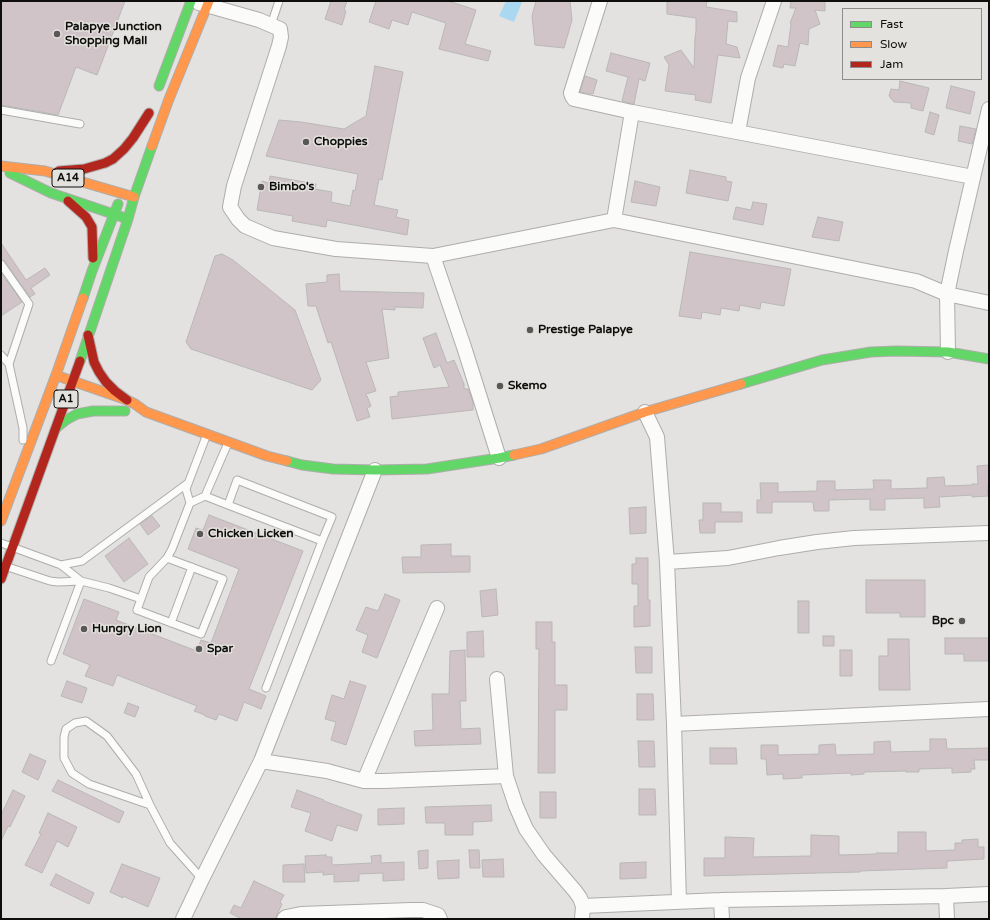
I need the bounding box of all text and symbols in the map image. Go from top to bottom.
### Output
legend [842,8,982,80]
text: Fast [880,17,903,31]
place label: Palapye Junction Shopping Mall [65,20,162,48]
marker: Palapye Junction Shopping Mall [52,29,62,39]
text: Slow [880,37,907,51]
text: Jam [880,57,903,71]
place label: Choppies [314,135,368,149]
marker: Choppies [301,137,311,147]
road number: A14 [52,169,84,187]
place label: Bimbo's [269,180,314,194]
marker: Bimbo's [256,182,266,192]
place label: Prestige Palapye [538,323,633,337]
marker: Prestige Palapye [525,325,535,335]
place label: Skemo [508,379,547,393]
marker: Skemo [495,381,505,391]
road number: A1 [54,390,78,408]
place label: Chicken Licken [208,527,294,541]
marker: Chicken Licken [195,529,205,539]
place label: Bpc [932,614,954,628]
marker: Bpc [957,616,967,626]
place label: Hungry Lion [92,622,162,636]
marker: Hungry Lion [79,624,89,634]
place label: Spar [207,642,233,656]
marker: Spar [194,644,204,654]

